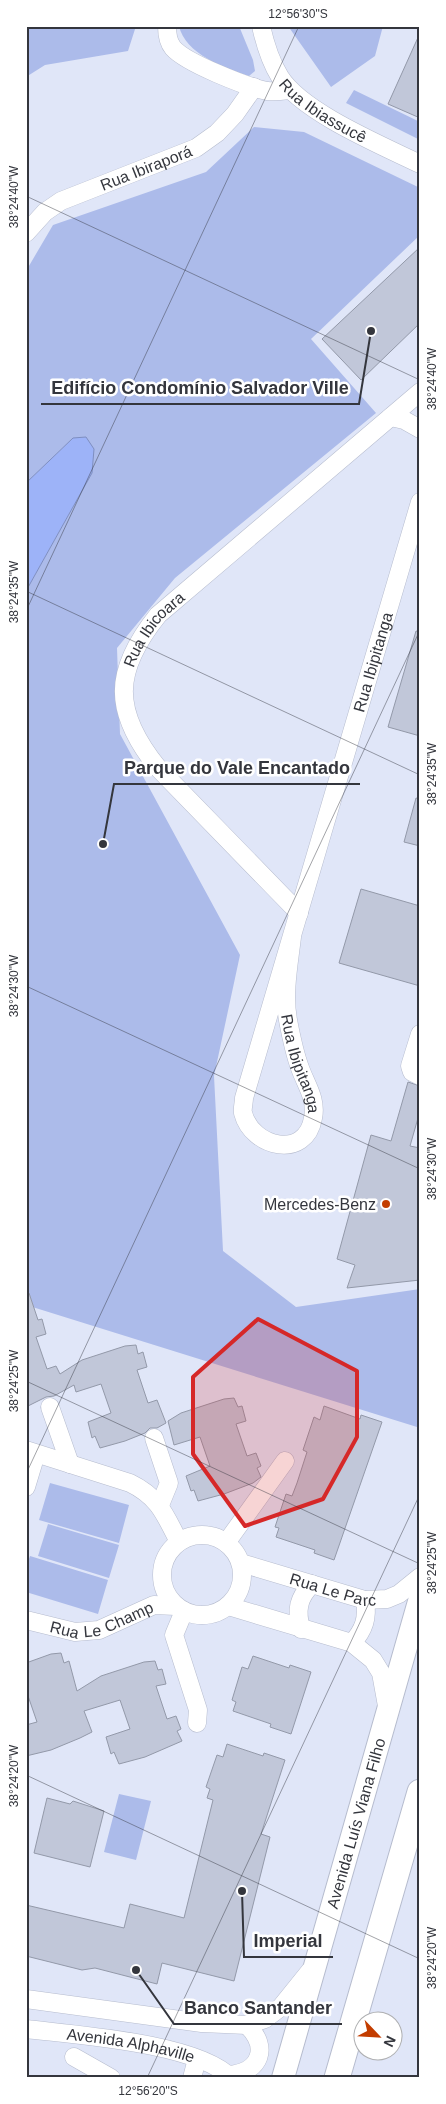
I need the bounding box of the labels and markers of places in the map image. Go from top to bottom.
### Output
callout: Edifício Condomínio Salvador Ville [41,371,359,404]
callout: Parque do Vale Encantado [114,751,360,784]
place label: Mercedes-Benz [264,1196,376,1213]
marker: Mercedes-Benz [380,1198,392,1210]
callout: Imperial [244,1924,333,1957]
callout: Banco Santander [174,1991,342,2024]

